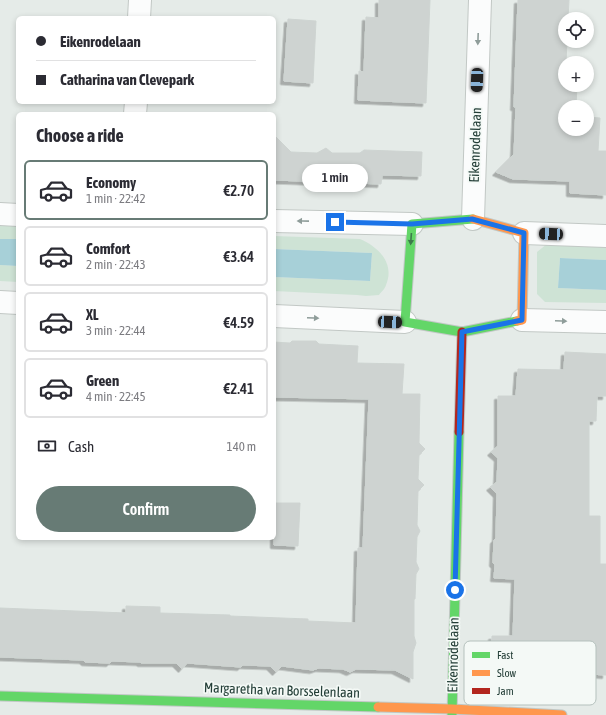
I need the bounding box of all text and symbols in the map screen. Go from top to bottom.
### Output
map controls [558,12,594,136]
button: locate [558,12,594,48]
text: Eikenrodelaan [60,33,141,50]
one-way arrow [475,33,482,45]
button: + [558,56,594,92]
car [471,68,483,92]
text: Catharina van Clevepark [60,71,194,88]
button: − [558,100,594,136]
street label: Eikenrodelaan [466,107,484,183]
text: Choose a ride [36,125,124,146]
callout: 1 min [302,164,368,192]
text: 1 min [322,170,348,185]
icon: car [38,172,74,208]
text: Economy [86,174,136,191]
text: €2.70 [223,182,254,199]
text: 1 min · 22:42 [86,191,146,206]
route end [326,213,344,231]
one-way arrow [297,218,309,225]
car [539,227,563,241]
one-way arrow [407,233,414,245]
icon: car [38,238,74,274]
text: Comfort [86,240,130,257]
text: €3.64 [223,248,254,265]
text: 2 min · 22:43 [86,257,146,272]
icon: car [38,304,74,340]
text: XL [86,306,99,323]
text: €4.59 [223,314,254,331]
one-way arrow [307,314,319,321]
car [378,315,402,329]
one-way arrow [555,318,568,324]
text: 3 min · 22:44 [86,323,146,338]
icon: car [38,370,74,406]
text: Green [86,372,119,389]
text: €2.41 [223,380,254,397]
text: 4 min · 22:45 [86,389,146,404]
icon: cash [36,435,58,457]
text: Cash [68,438,94,455]
text: 140 m [227,439,256,454]
button: Confirm [36,486,256,532]
route start [446,581,464,599]
street label: Eikenrodelaan [444,617,462,693]
legend [464,641,596,705]
text: Fast [497,649,513,661]
text: Slow [497,667,516,679]
street label: Margaretha van Borsselenlaan [204,679,360,701]
text: Jam [497,685,514,697]

